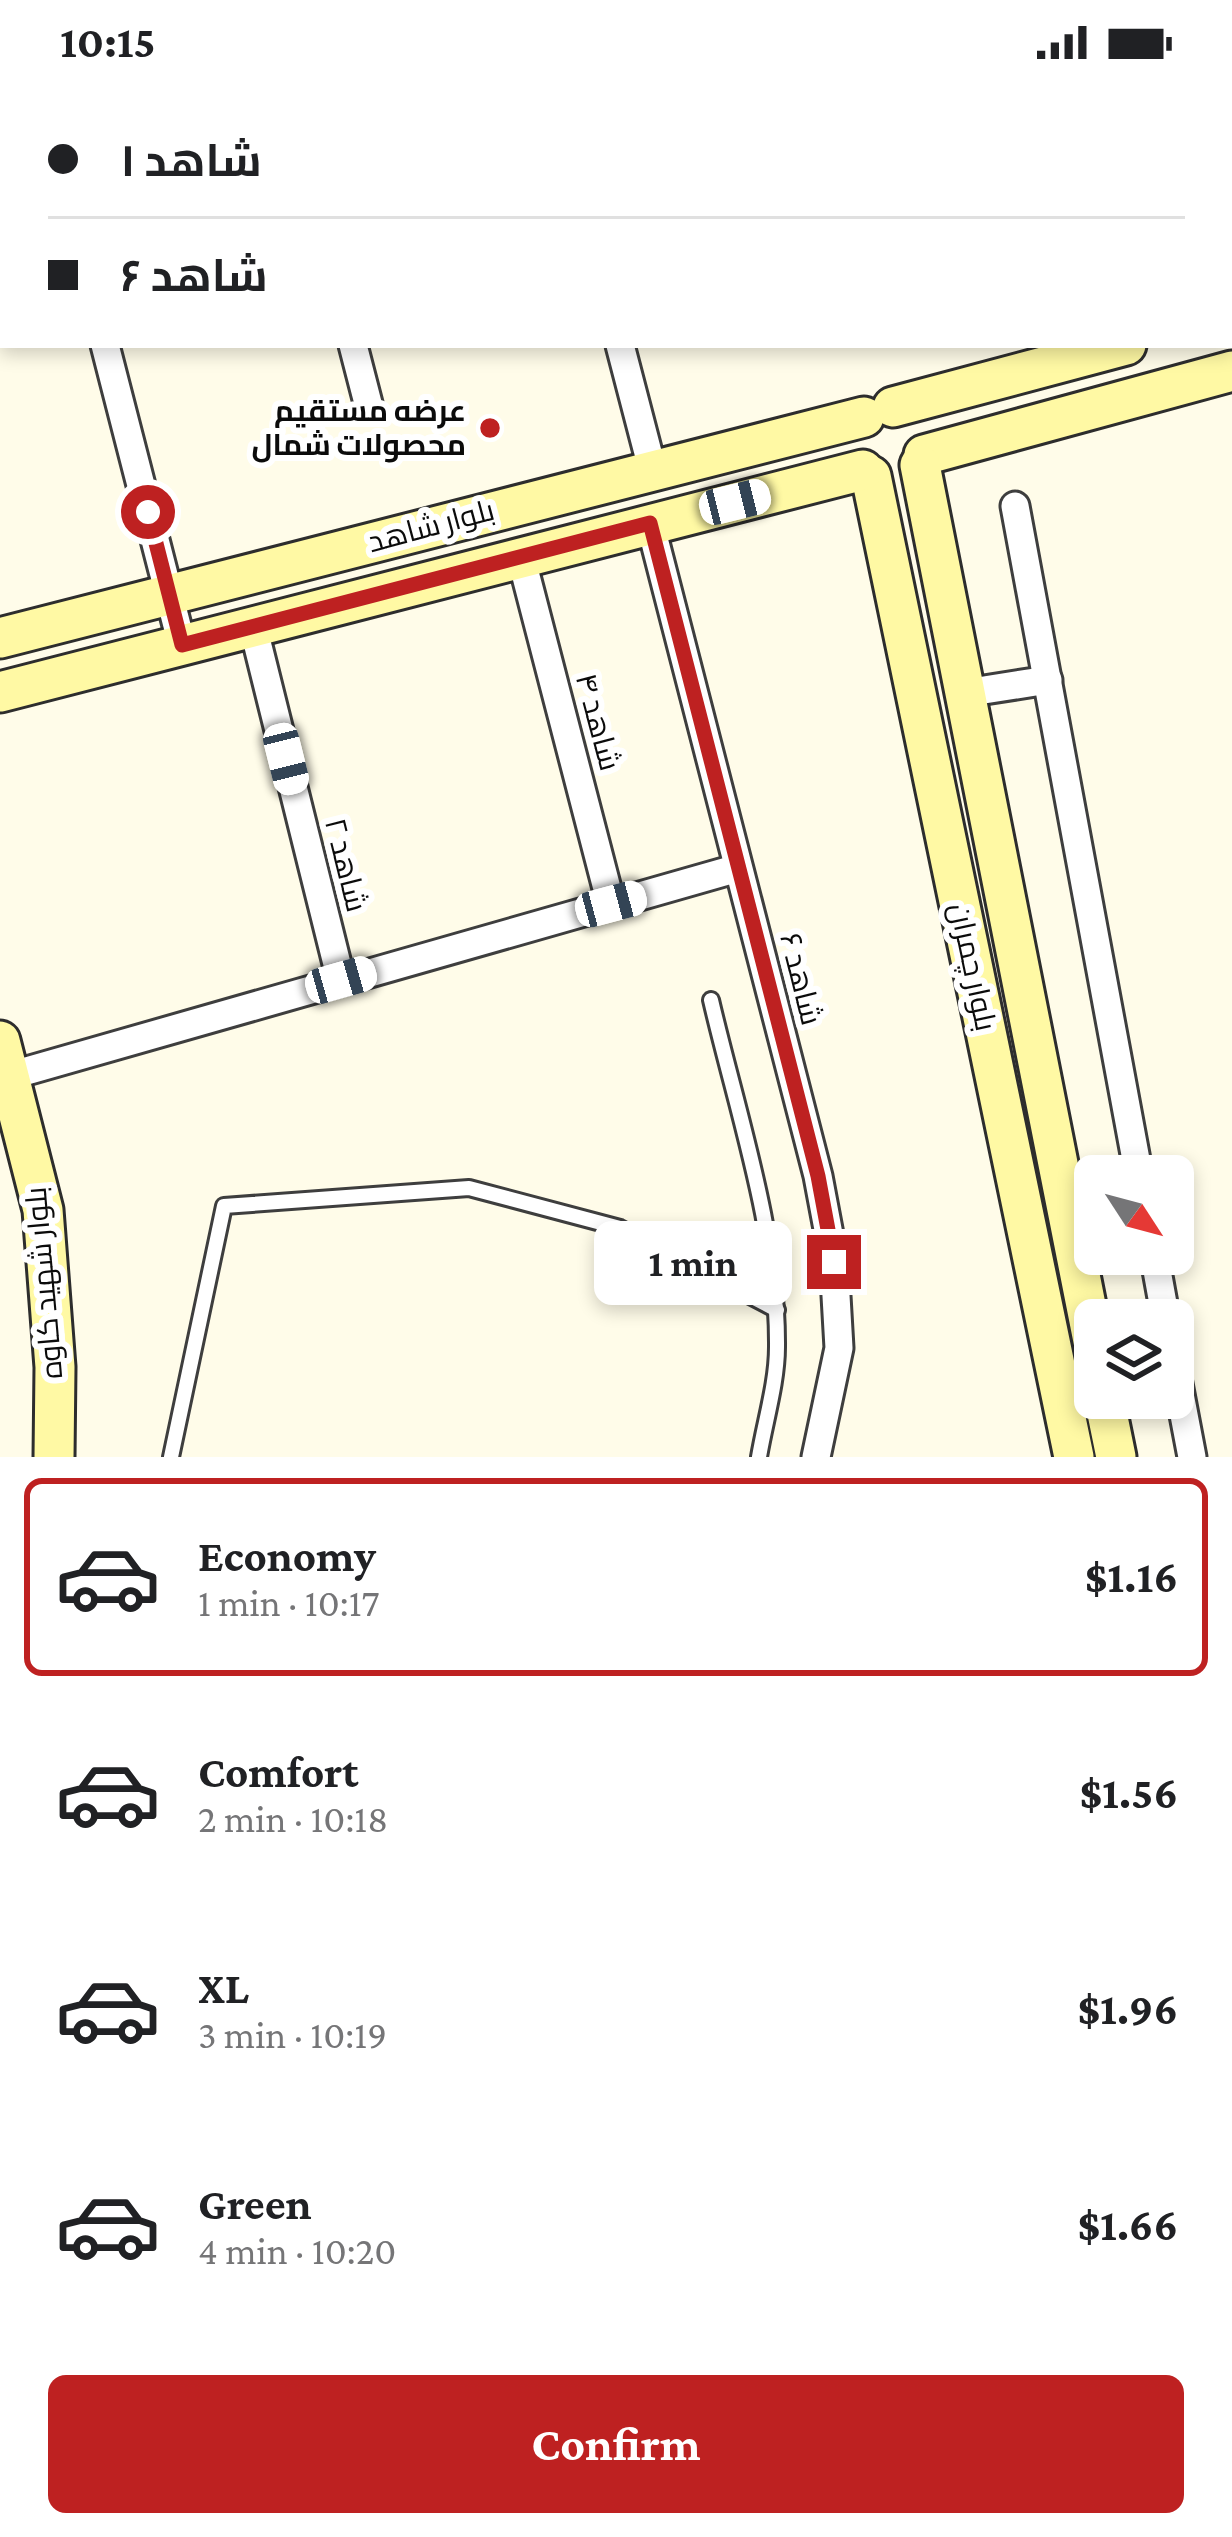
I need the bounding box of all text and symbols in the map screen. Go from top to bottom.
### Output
text: 10:15 [60,17,156,67]
text: شاهد ۱ [120,136,262,186]
text: شاهد ۶ [120,251,268,301]
place label: عرضه مستقیم محصولات شمال [252,394,466,463]
marker: عرضه مستقیم محصولات شمال [477,415,503,441]
car [696,476,774,528]
route start [121,485,175,539]
street label: بلوار شاهد [364,493,498,559]
street label: شاهد ۴ [570,670,627,774]
car [260,720,312,798]
street label: شاهد ۲ [319,815,374,915]
car [572,877,650,931]
street label: بلوار چمران [941,900,1003,1035]
street label: شاهد ۶ [774,929,829,1028]
car [301,953,381,1007]
north arrow [1074,1155,1194,1275]
map controls [1074,1155,1194,1419]
street label: بلوار شهید کاوه [19,1185,70,1380]
callout: 1 min [594,1220,792,1304]
route end [807,1235,861,1289]
text: 1 min [649,1241,737,1284]
button: layers [1074,1299,1194,1419]
icon: car [54,1523,162,1631]
text: Economy [198,1531,376,1581]
text: $1.16 [1085,1552,1178,1602]
text: 1 min · 10:17 [198,1581,380,1624]
icon: car [54,1739,162,1847]
text: Comfort [198,1747,359,1797]
text: $1.56 [1080,1768,1178,1818]
text: 2 min · 10:18 [198,1797,388,1840]
icon: car [54,1955,162,2063]
text: XL [198,1963,249,2013]
text: $1.96 [1077,1984,1178,2034]
text: 3 min · 10:19 [198,2013,387,2056]
icon: car [54,2171,162,2279]
text: Green [198,2179,312,2229]
text: $1.66 [1077,2200,1178,2250]
text: 4 min · 10:20 [198,2229,396,2272]
button: Confirm [48,2375,1184,2513]

